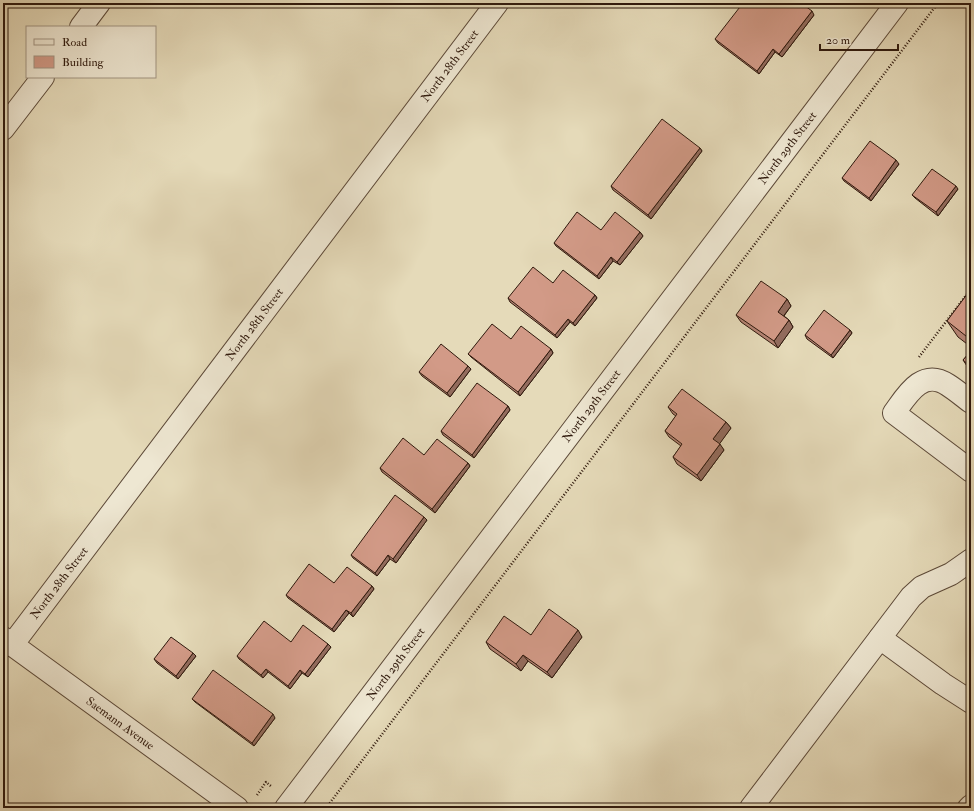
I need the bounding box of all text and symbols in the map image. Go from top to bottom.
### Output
legend [26,26,156,78]
scale bar [820,26,898,52]
street label: North 28th Street [418,27,482,105]
text: 20 m [826,33,851,48]
text: Road [62,35,87,50]
text: Building [62,55,105,70]
street label: North 29th Street [755,109,820,187]
street label: North 28th Street [223,285,287,364]
street label: North 29th Street [559,367,624,445]
street label: North 28th Street [27,544,92,622]
street label: North 29th Street [363,625,428,703]
street label: Saemann Avenue [83,694,157,753]

